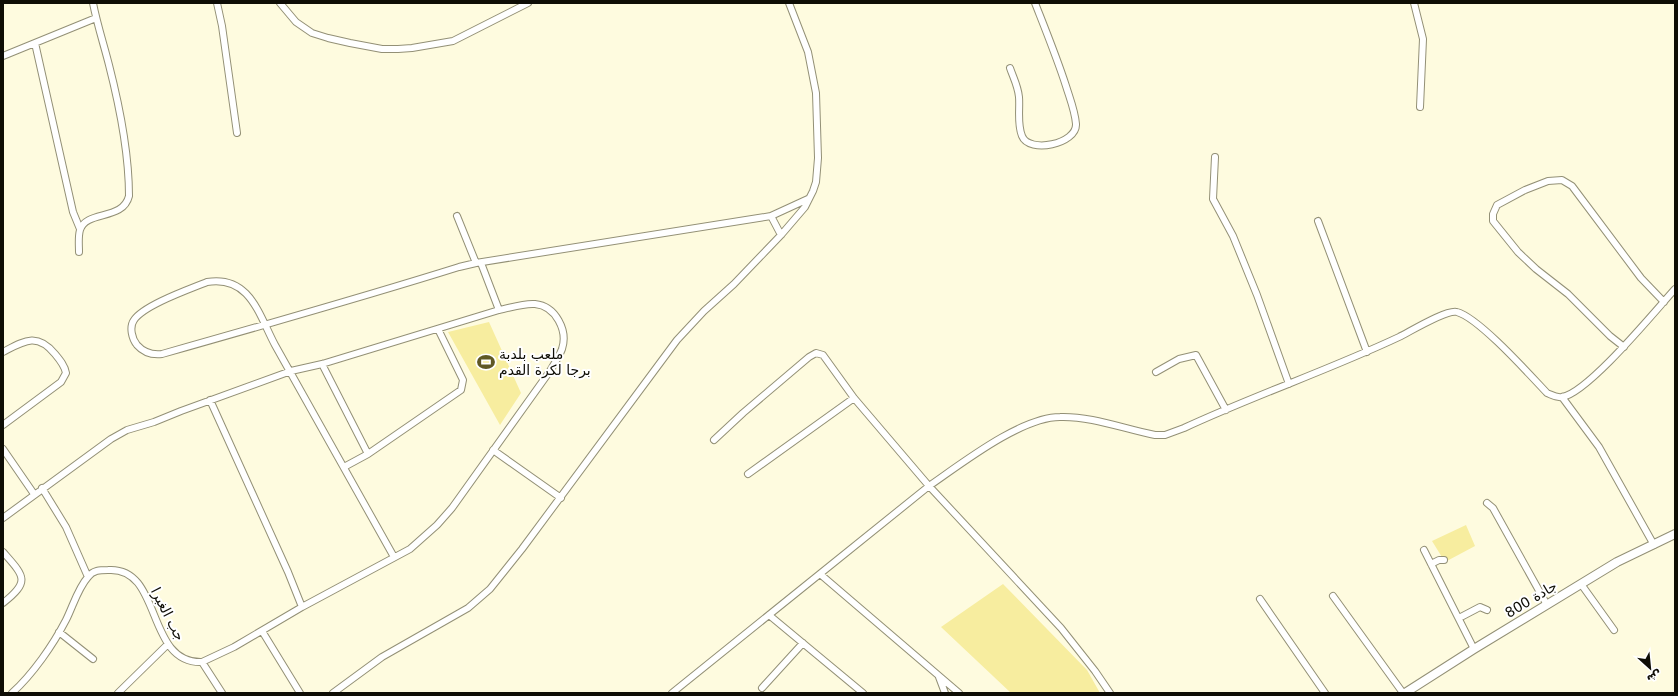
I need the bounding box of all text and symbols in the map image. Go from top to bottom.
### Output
place label: ملعب بلدبة برجا لكرة القدم [499,346,591,379]
sports icon: ملعب بلدبة برجا لكرة القدم [476,352,496,372]
street label: جادة 800 [1502,577,1560,621]
street label: جب الغبرا [147,585,188,644]
north arrow [1630,648,1670,688]
text: ش [1645,667,1664,686]

